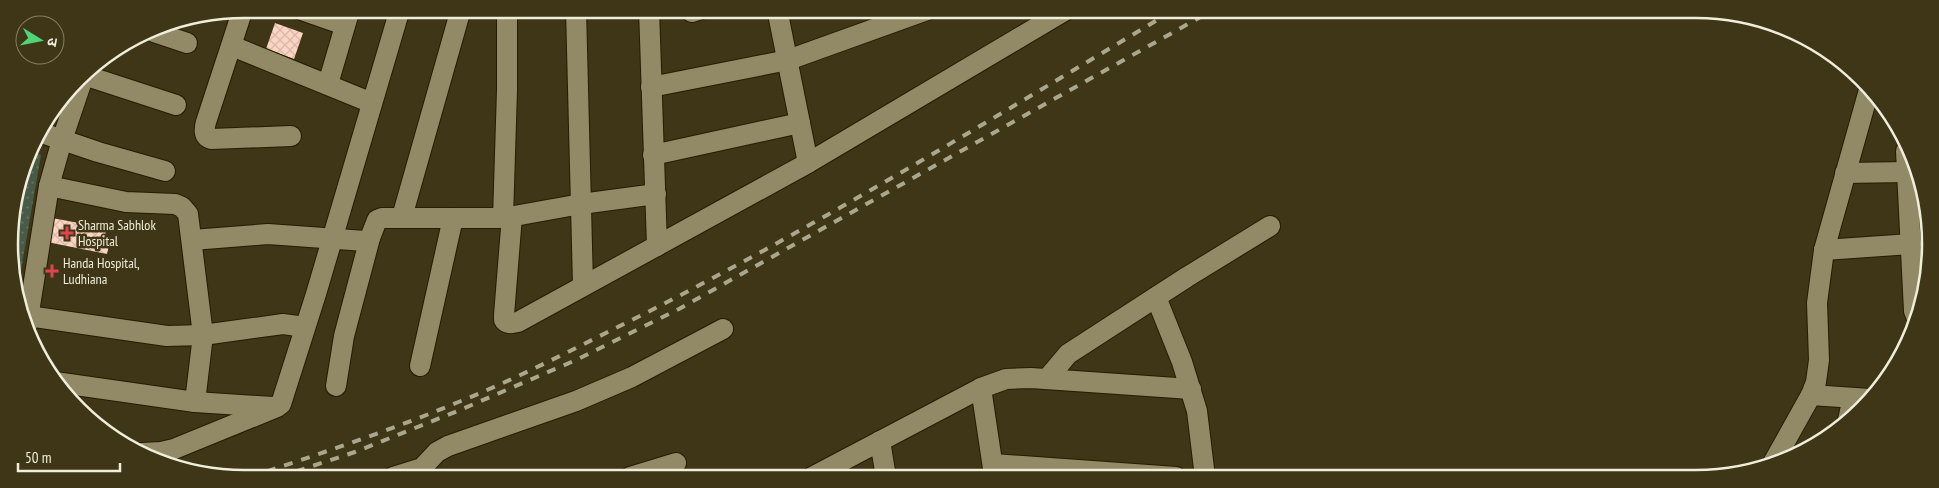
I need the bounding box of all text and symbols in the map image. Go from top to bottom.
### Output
north arrow [15,15,65,65]
text: उ [43,37,62,49]
place label: Sharma Sabhlok Hospital [78,216,156,250]
marker: Sharma Sabhlok Hospital [60,226,74,240]
place label: Handa Hospital, Ludhiana [63,254,140,288]
marker: Handa Hospital, Ludhiana [45,264,59,278]
scale bar [18,440,120,472]
text: 50 m [25,448,51,467]

